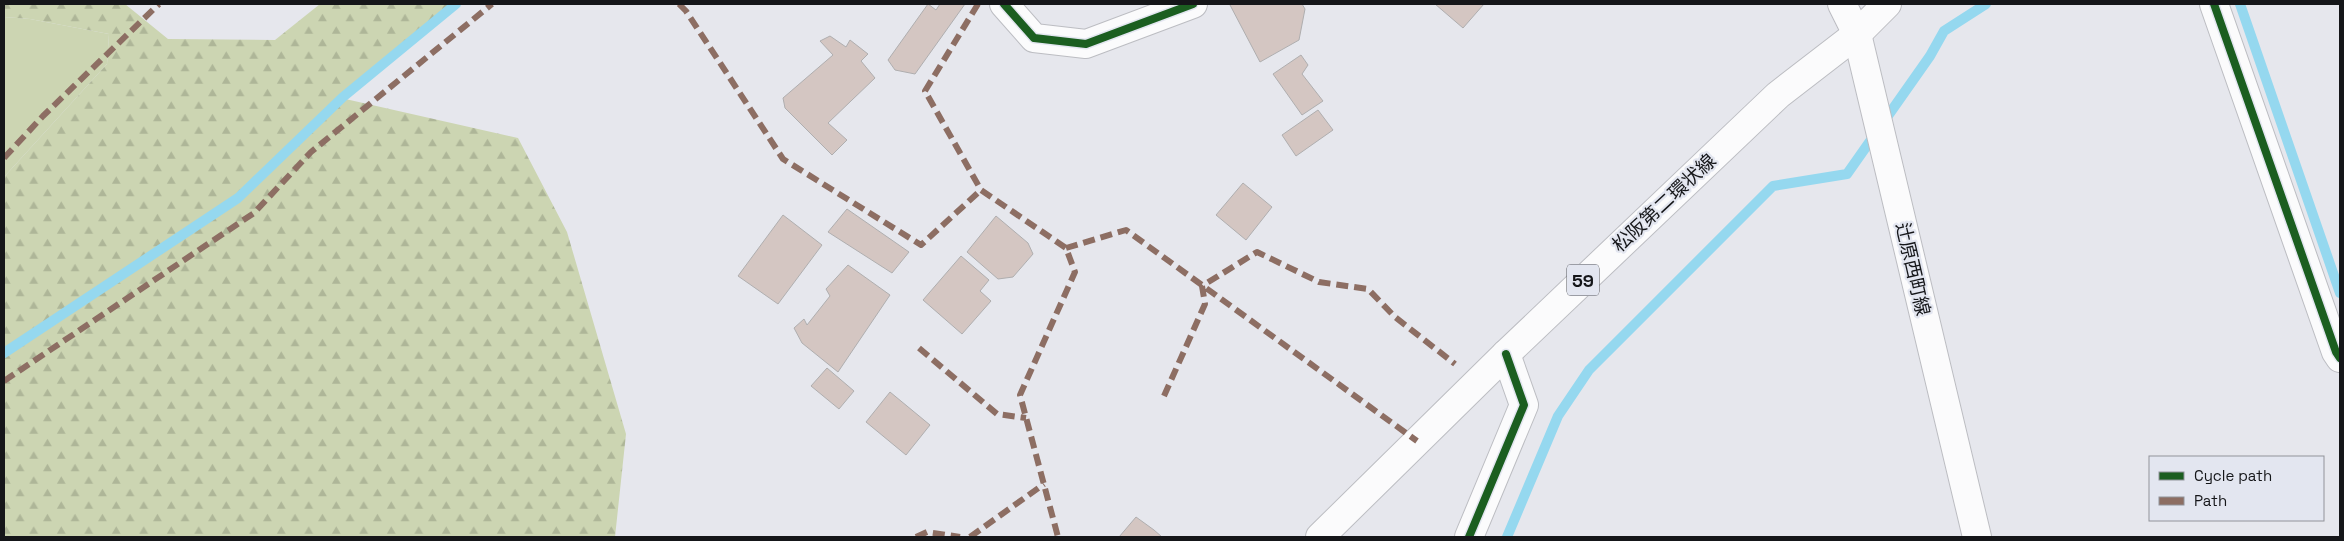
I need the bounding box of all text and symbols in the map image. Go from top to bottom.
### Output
street label: 松阪第二環状線 [1607,148,1721,258]
street label: 辻原西町線 [1890,220,1936,318]
road number: 59 [1567,264,1599,296]
legend [2149,456,2324,521]
text: Cycle path [2194,466,2272,485]
text: Path [2194,491,2227,510]

